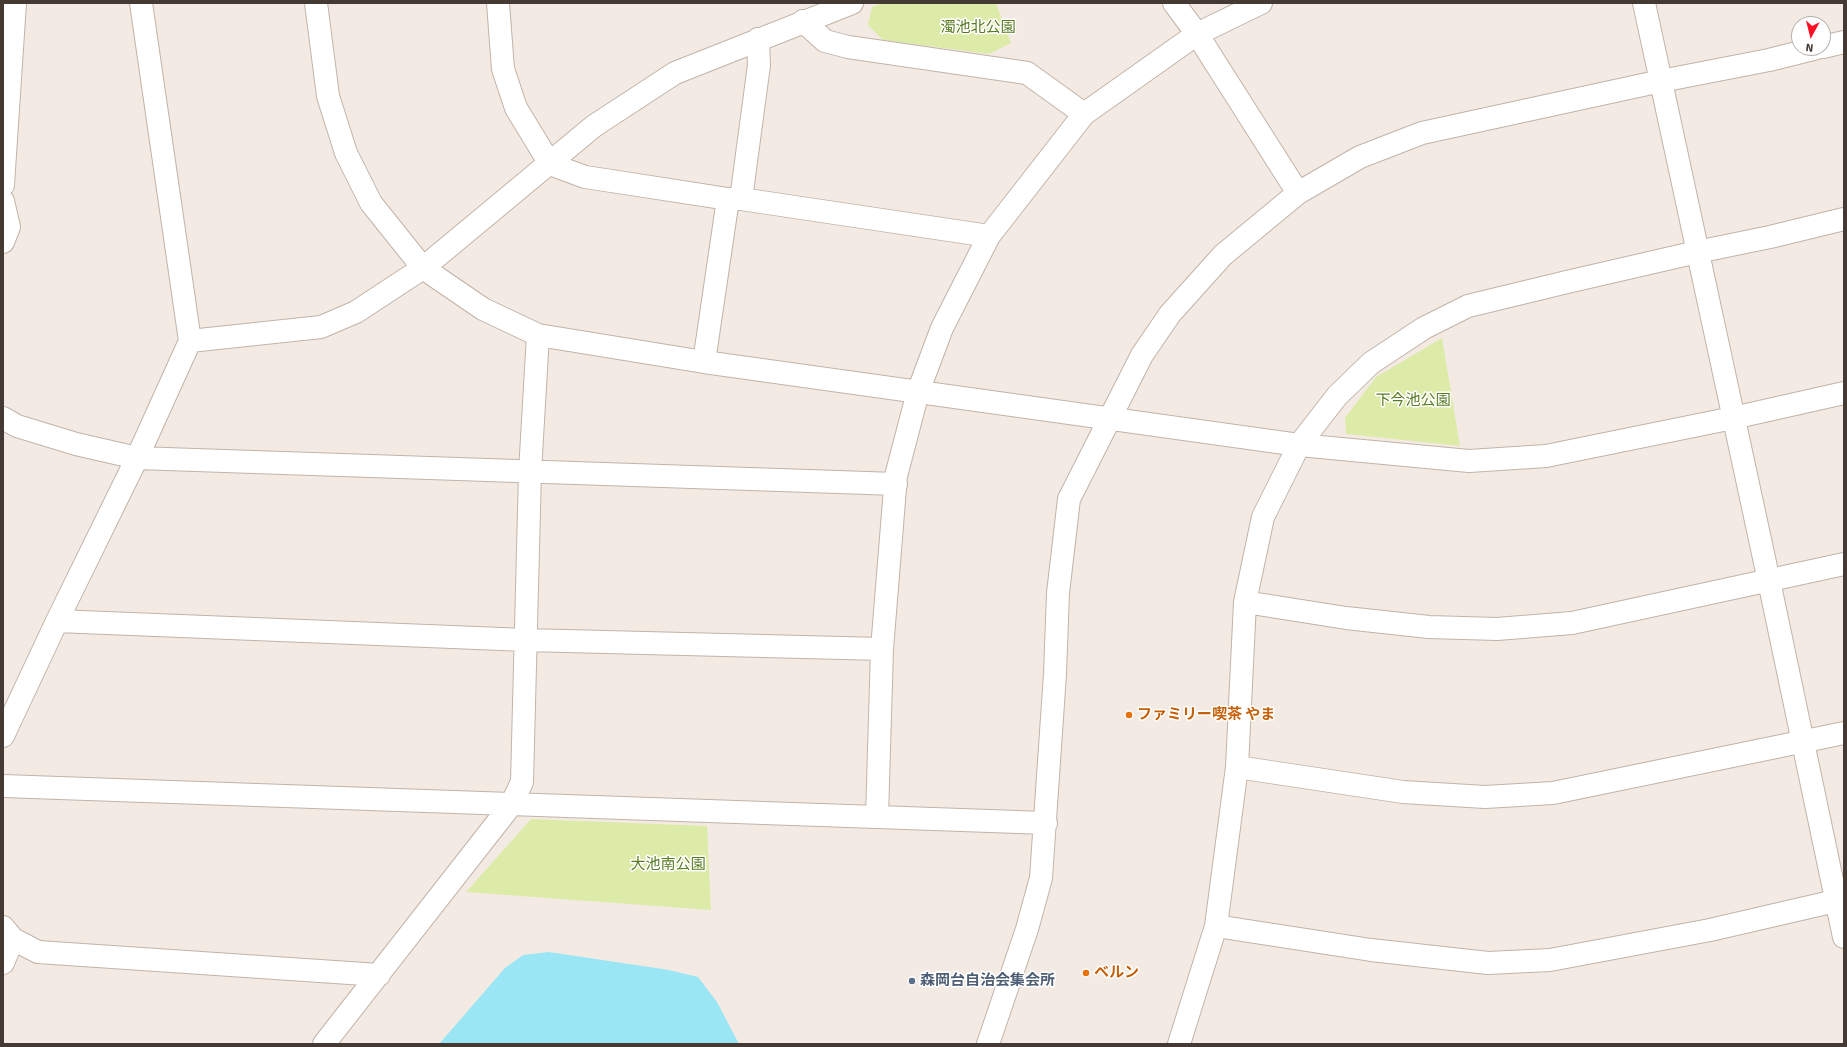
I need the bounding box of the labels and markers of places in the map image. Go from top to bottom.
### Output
place label: ファミリー喫茶 やま [1137,706,1275,724]
marker: ファミリー喫茶 やま [1124,710,1134,720]
place label: ベルン [1094,964,1139,982]
marker: ベルン [1081,968,1091,978]
place label: 森岡台自治会集会所 [920,972,1055,990]
marker: 森岡台自治会集会所 [907,976,917,986]

